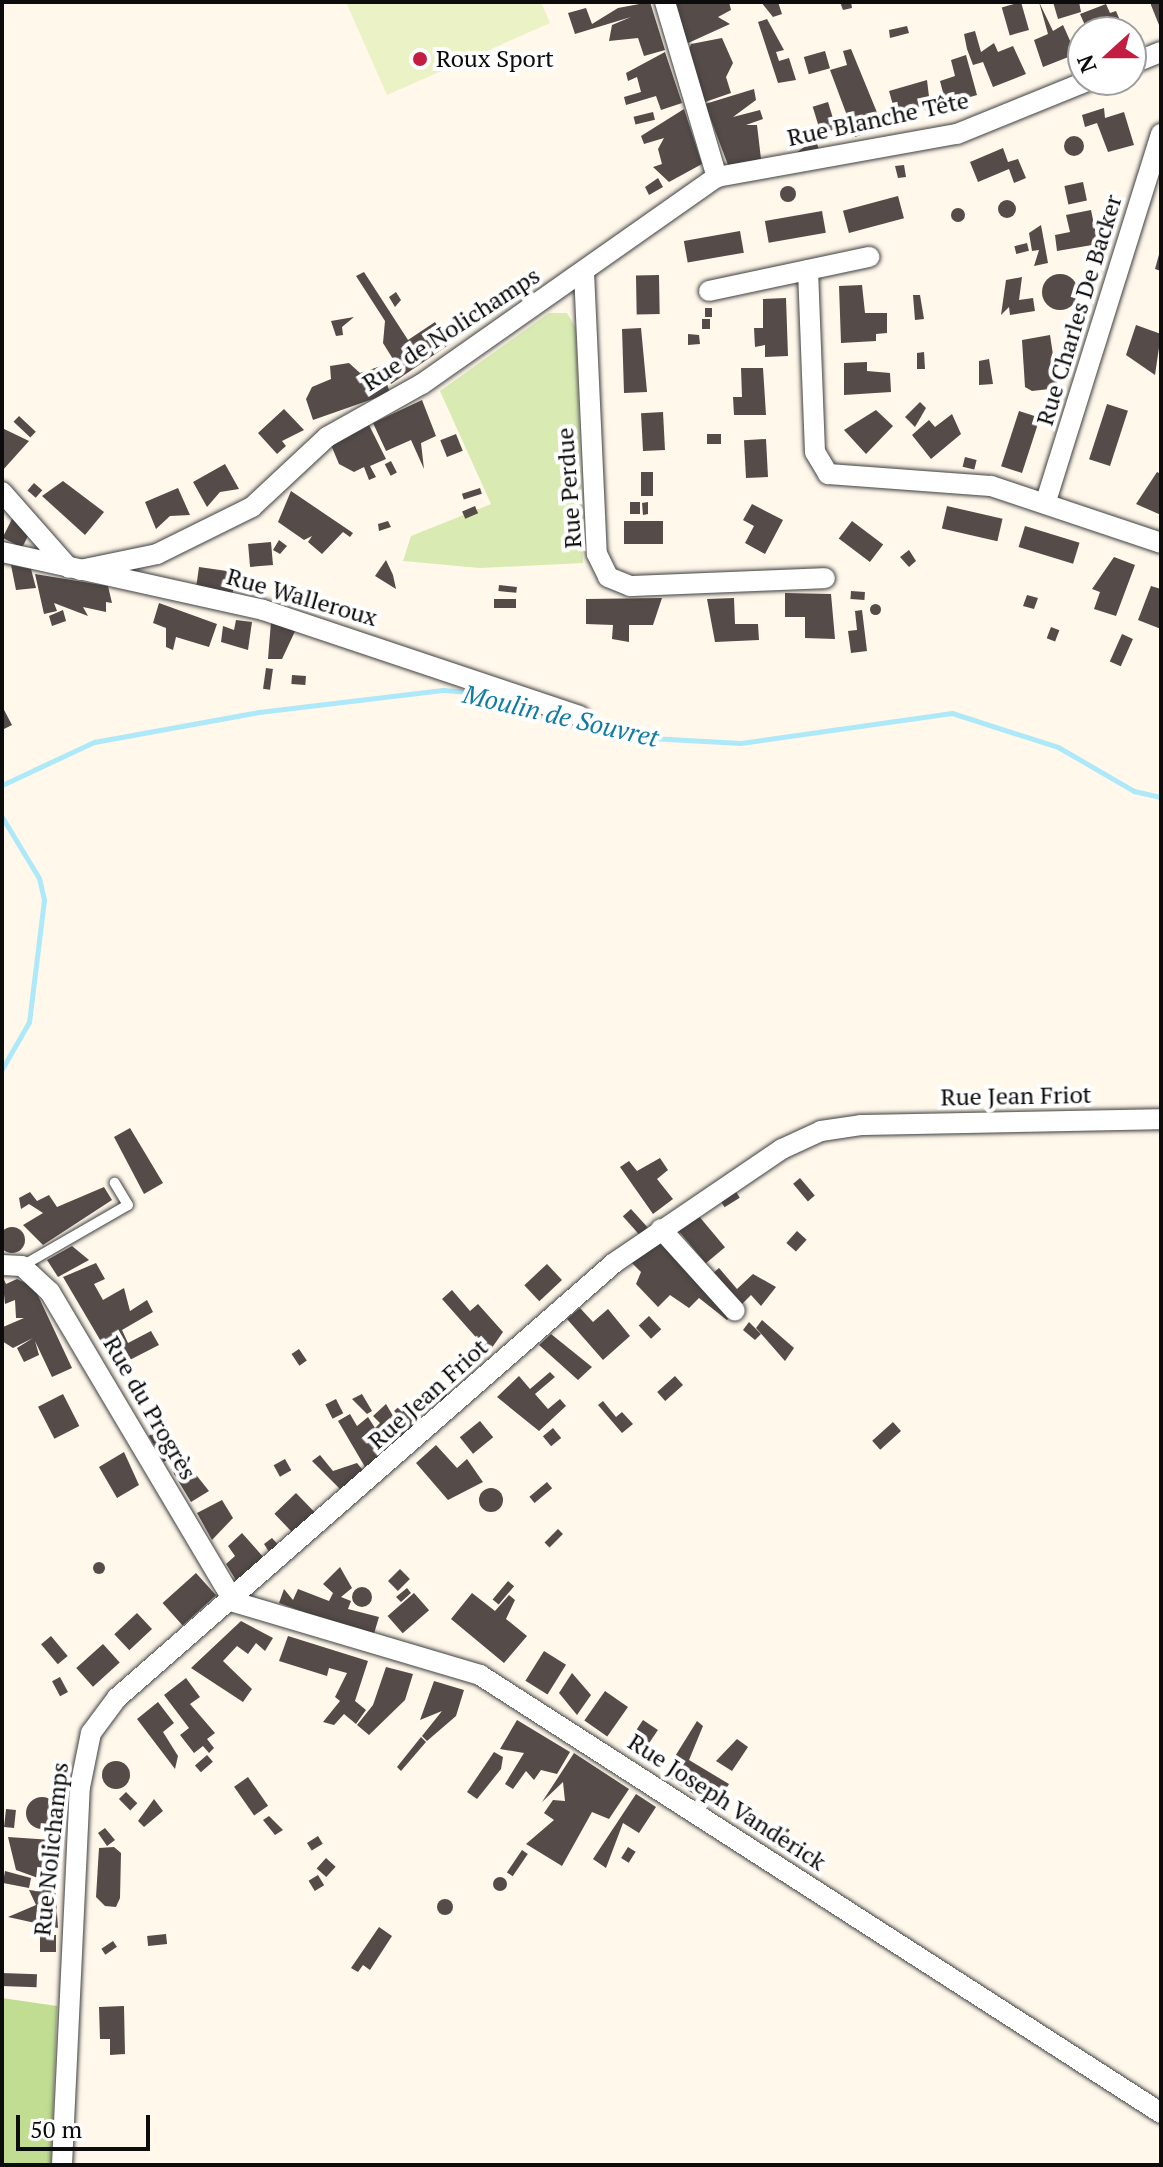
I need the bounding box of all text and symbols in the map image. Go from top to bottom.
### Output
north arrow [1067,16,1147,96]
place label: Roux Sport [436,45,554,73]
marker: Roux Sport [411,50,429,68]
text: N [1069,51,1103,77]
street label: Rue Blanche Tête [785,86,971,152]
street label: Rue Charles De Backer [1030,191,1128,429]
street label: Rue de Nolichamps [357,261,545,397]
street label: Rue Perdue [550,427,588,549]
street label: Rue Walleroux [223,562,381,632]
water label: Moulin de Souvret [460,678,662,754]
street label: Rue Jean Friot [940,1080,1092,1112]
street label: Rue du Progrès [97,1331,203,1485]
street label: Rue Jean Friot [362,1333,494,1455]
street label: Rue Joseph Vanderick [622,1727,832,1877]
street label: Rue Nolichamps [28,1761,74,1937]
scale bar [20,2099,154,2149]
text: 50 m [30,2113,82,2145]

